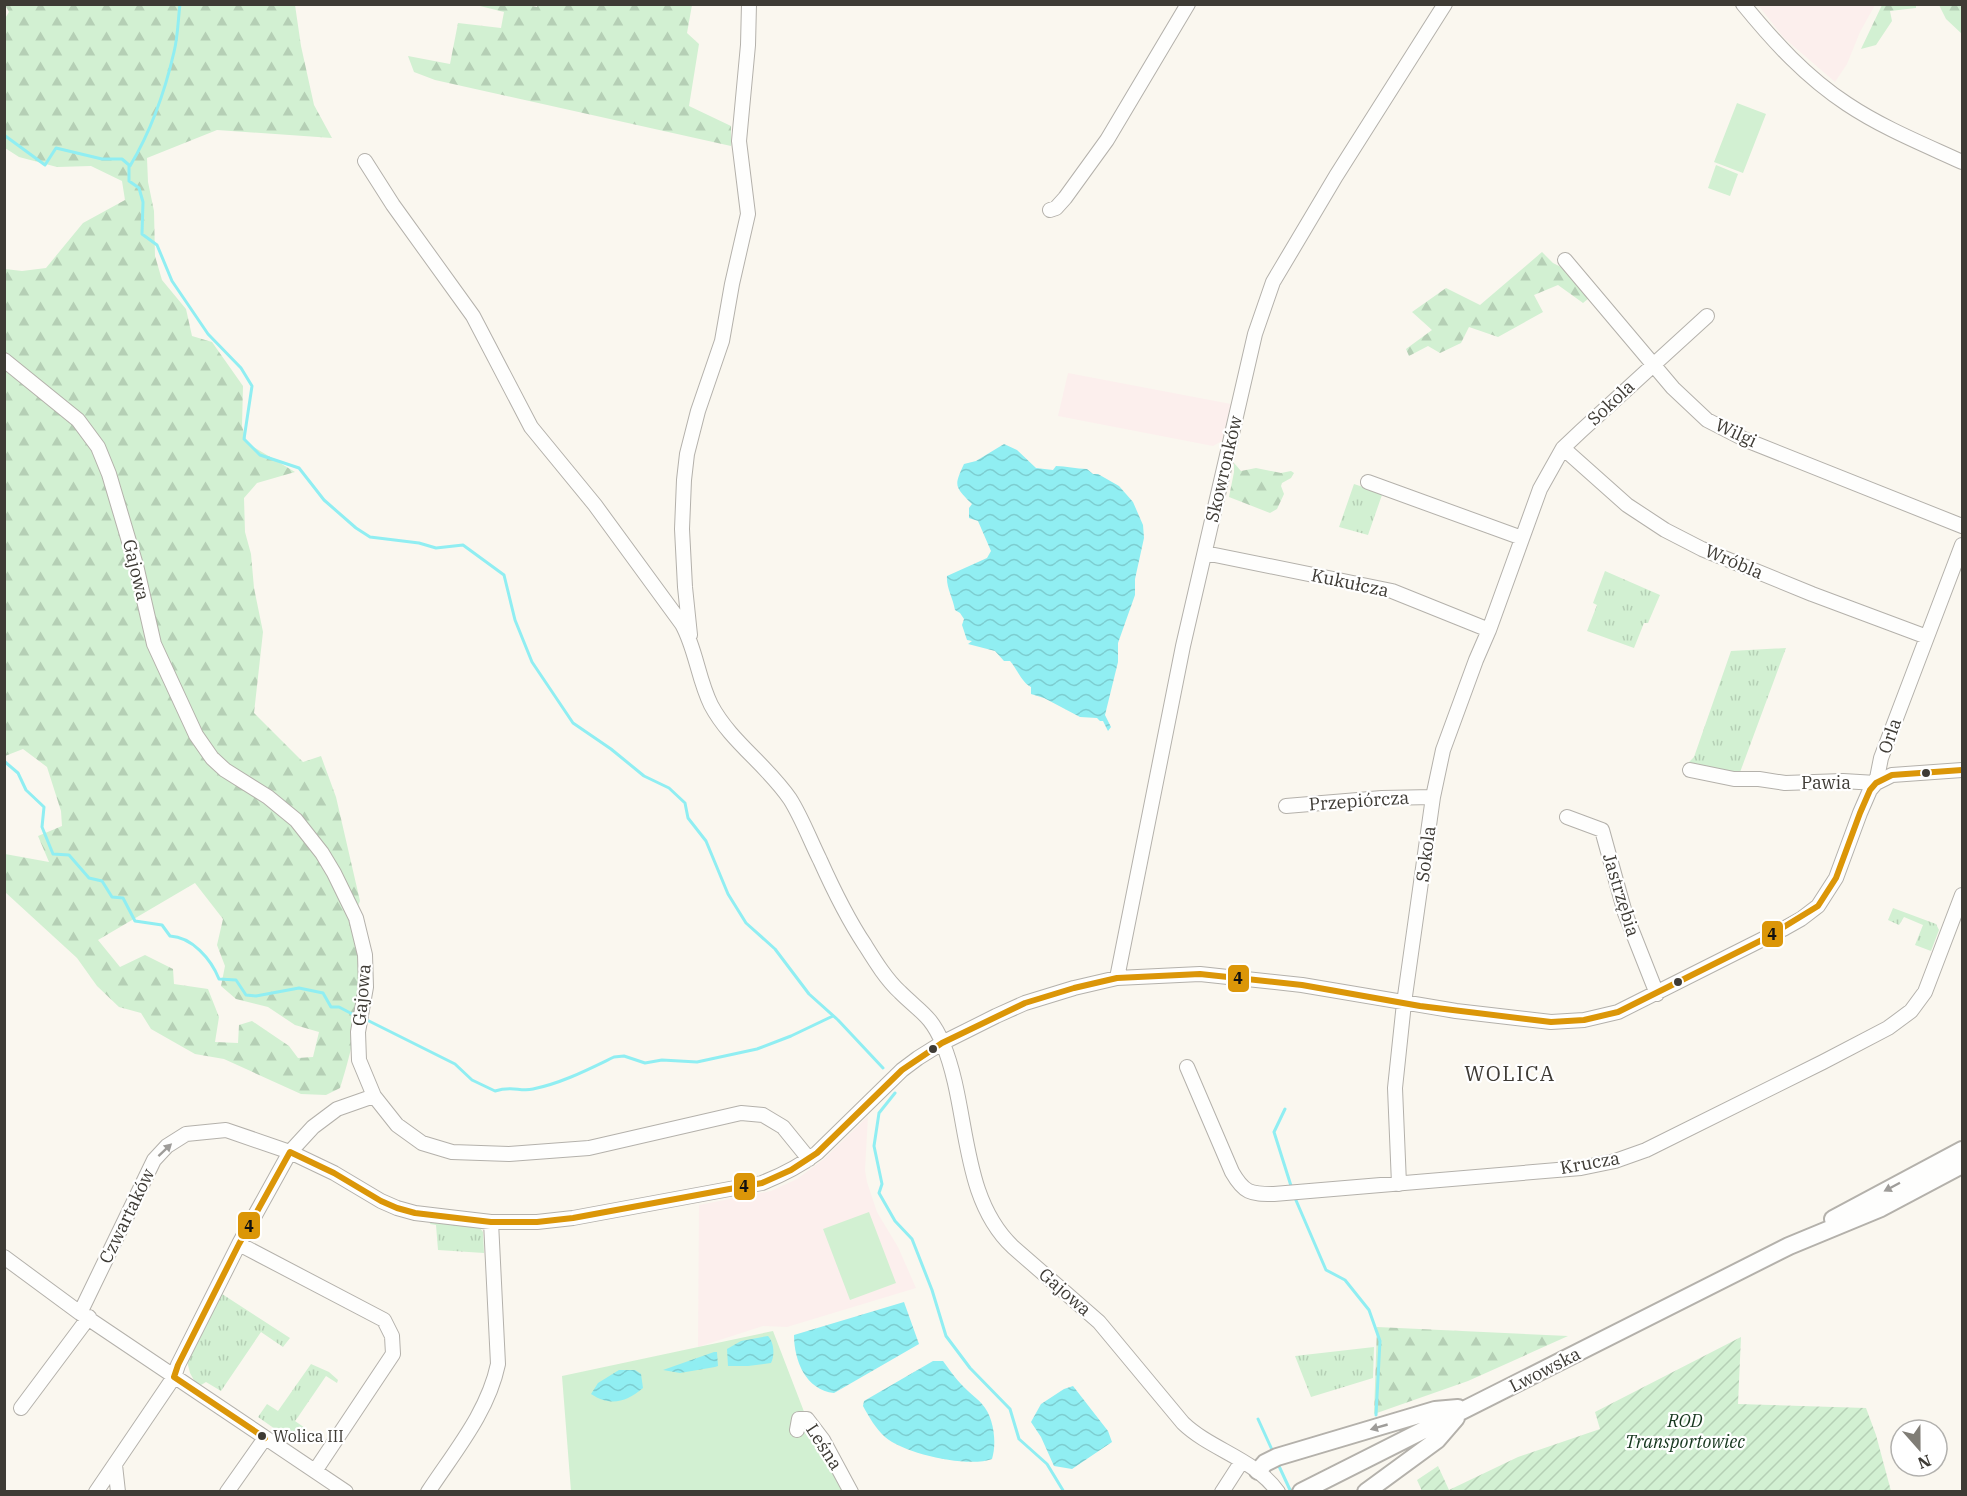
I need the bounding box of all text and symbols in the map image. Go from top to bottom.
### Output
street label: Sokola [1582,375,1639,430]
street label: Skowronków [1200,413,1247,524]
street label: Wilgi [1712,413,1761,452]
street label: Gajowa [118,537,155,603]
street label: Wróbla [1702,539,1767,584]
street label: Kukułcza [1309,563,1391,602]
street label: Orla [1873,715,1906,757]
unlabelled marker [1920,767,1932,779]
street label: Pawia [1801,771,1851,794]
street label: Przepiórcza [1308,786,1410,815]
street label: Sokola [1411,824,1440,883]
street label: Jastrzębia [1598,850,1645,939]
line badge: 4 [1761,920,1784,948]
text: 4 [1767,924,1777,944]
street label: Gajowa [347,963,376,1027]
line badge: 4 [1227,964,1250,993]
text: 4 [1233,968,1243,988]
unlabelled marker [1672,976,1684,988]
unlabelled marker [927,1043,939,1055]
district label: WOLICA [1464,1059,1556,1087]
one-way arrow [157,1143,172,1157]
street label: Krucza [1558,1146,1622,1179]
street label: Czwartaków [94,1164,159,1267]
line badge: 4 [733,1172,756,1201]
text: 4 [739,1176,749,1196]
one-way arrow [1883,1182,1900,1192]
line badge: 4 [237,1211,261,1240]
text: 4 [244,1216,254,1236]
street label: Gajowa [1034,1263,1096,1321]
street label: Lwowska [1505,1342,1584,1397]
park label: ROD Transportowiec [1625,1409,1745,1453]
north arrow [1889,1418,1949,1478]
street label: Leśna [801,1419,848,1474]
one-way arrow [1370,1423,1388,1432]
place label: Wolica III [273,1426,344,1446]
marker: Wolica III [256,1430,268,1442]
text: N [1915,1450,1934,1474]

